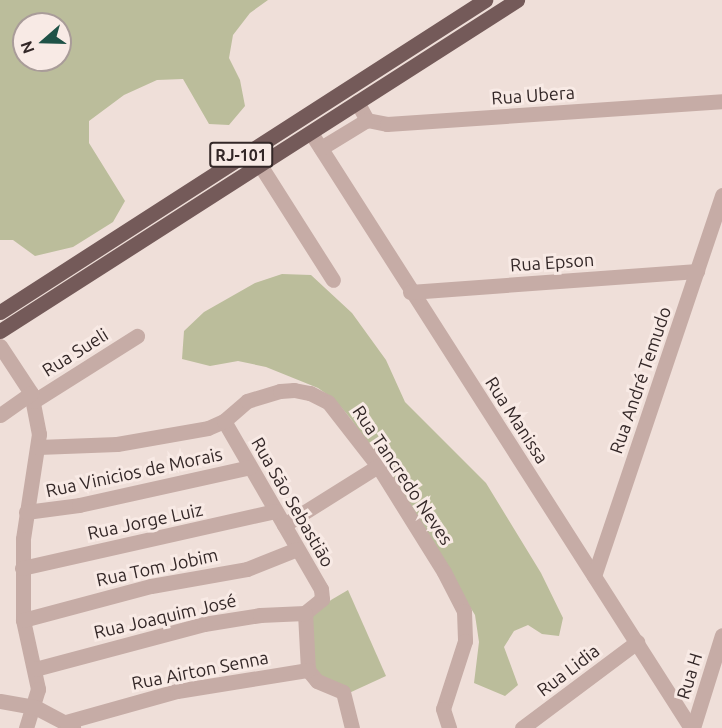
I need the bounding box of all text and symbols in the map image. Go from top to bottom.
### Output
north arrow [12,12,72,72]
text: N [16,39,37,56]
street label: Rua Ubera [491,81,575,109]
road number: RJ-101 [208,142,274,168]
street label: Rua Epson [509,248,595,276]
street label: Rua André Temudo [605,304,675,456]
street label: Rua Sueli [38,323,112,381]
street label: Rua Manissa [481,372,553,468]
street label: Rua Tancredo Neves [348,401,458,549]
street label: Rua Sāo Sebastiāo [247,433,339,571]
street label: Rua Vinicios de Morais [44,443,224,501]
street label: Rua Jorge Luiz [85,498,205,544]
street label: Rua Tom Jobim [94,544,220,590]
street label: Rua Joaquim José [92,589,238,643]
street label: Rua Lidia [533,640,603,700]
street label: Rua Airton Senna [130,646,270,694]
street label: Rua H [672,650,706,702]

